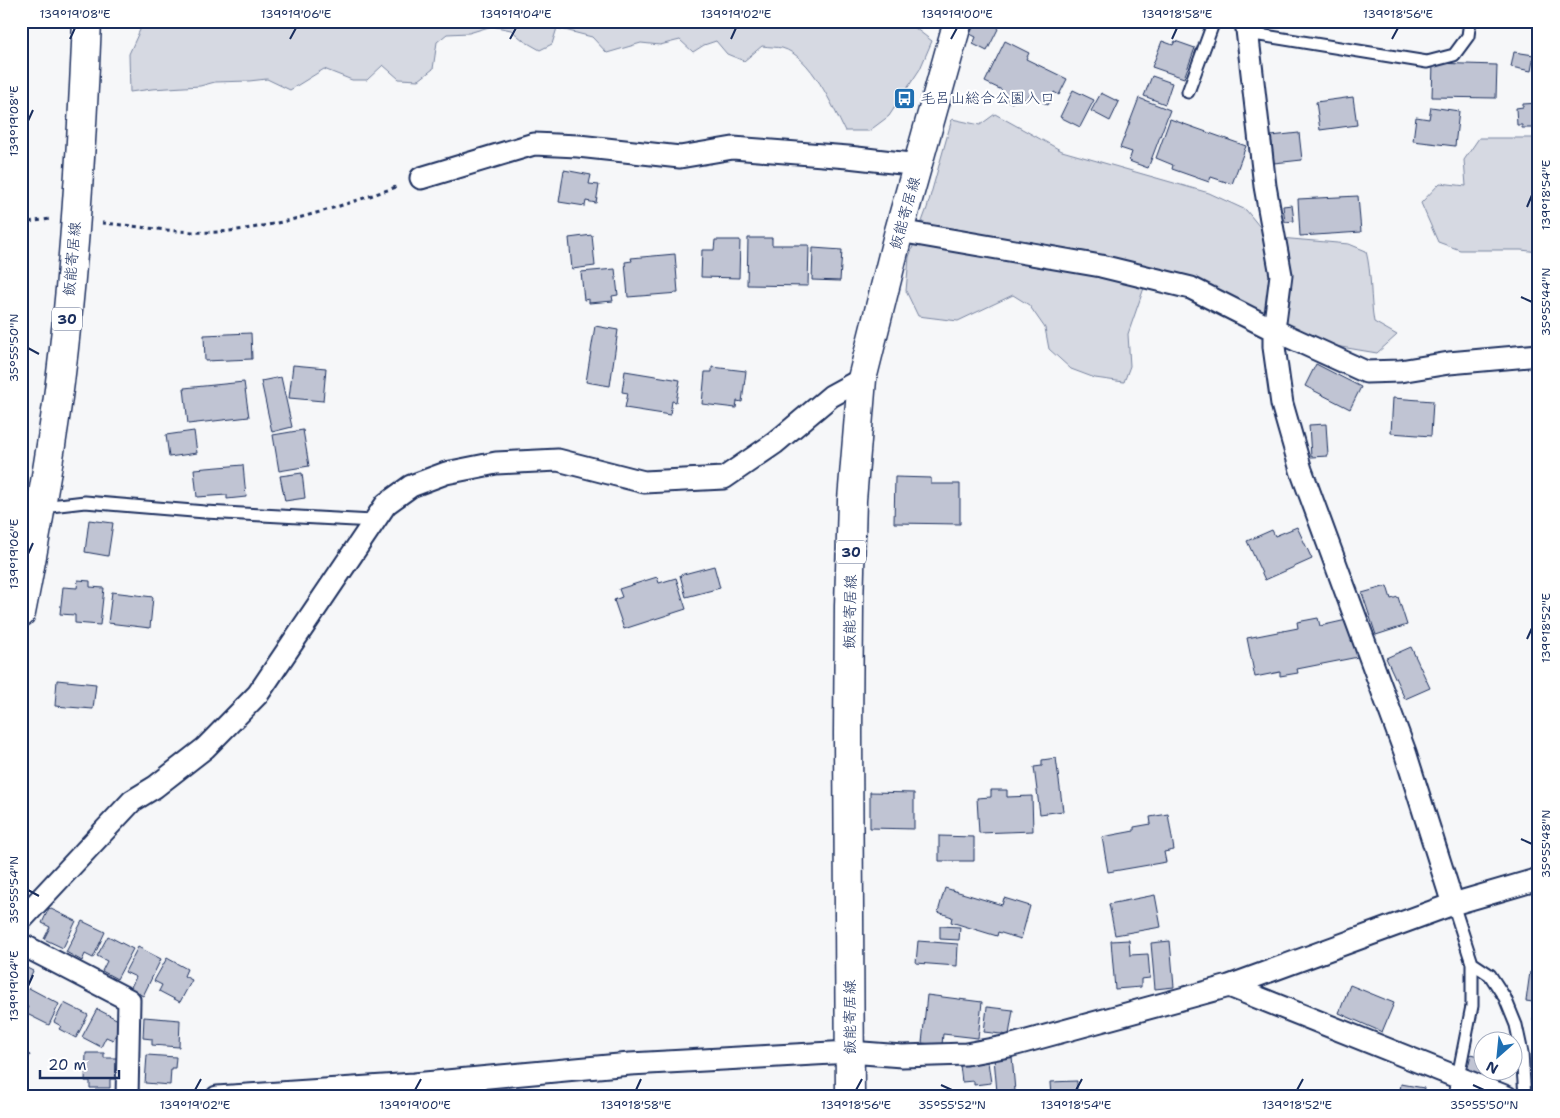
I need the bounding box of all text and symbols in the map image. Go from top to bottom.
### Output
text: 139°19'08"E [39,6,111,22]
text: 139°19'06"E [261,6,331,22]
text: 139°19'04"E [481,6,551,22]
text: 139°19'02"E [701,6,771,22]
text: 139°19'00"E [921,6,993,22]
text: 139°18'58"E [1142,6,1212,22]
text: 139°18'56"E [1363,6,1433,22]
text: 139°19'08"E [6,85,22,157]
bus stop icon: 毛呂山総合公園入口 [892,86,916,110]
place label: 毛呂山総合公園入口 [920,88,1055,108]
text: 139°18'54"E [1538,160,1554,230]
street label: 飯能寄居線 [885,174,925,252]
street label: 飯能寄居線 [59,221,85,297]
text: 35°55'44"N [1538,268,1554,336]
road number: 30 [52,308,82,330]
text: 35°55'50"N [6,314,22,382]
text: 139°19'06"E [6,519,22,589]
road number: 30 [836,540,866,564]
street label: 飯能寄居線 [839,574,861,650]
text: 139°18'52"E [1538,593,1554,663]
text: 35°55'48"N [1538,810,1554,878]
text: 35°55'54"N [6,856,22,924]
text: 139°19'04"E [6,951,22,1021]
street label: 飯能寄居線 [840,979,860,1055]
north arrow [1472,1030,1522,1080]
scale bar [40,1048,119,1080]
text: 20 m [48,1055,87,1075]
text: N [1483,1057,1501,1078]
text: 139°19'02"E [160,1097,230,1113]
text: 139°19'00"E [379,1097,451,1113]
text: 139°18'58"E [601,1097,671,1113]
text: 139°18'56"E [821,1097,891,1113]
text: 35°55'52"N [918,1097,986,1113]
text: 139°18'54"E [1041,1097,1111,1113]
text: 139°18'52"E [1262,1097,1332,1113]
text: 35°55'50"N [1450,1097,1518,1113]

